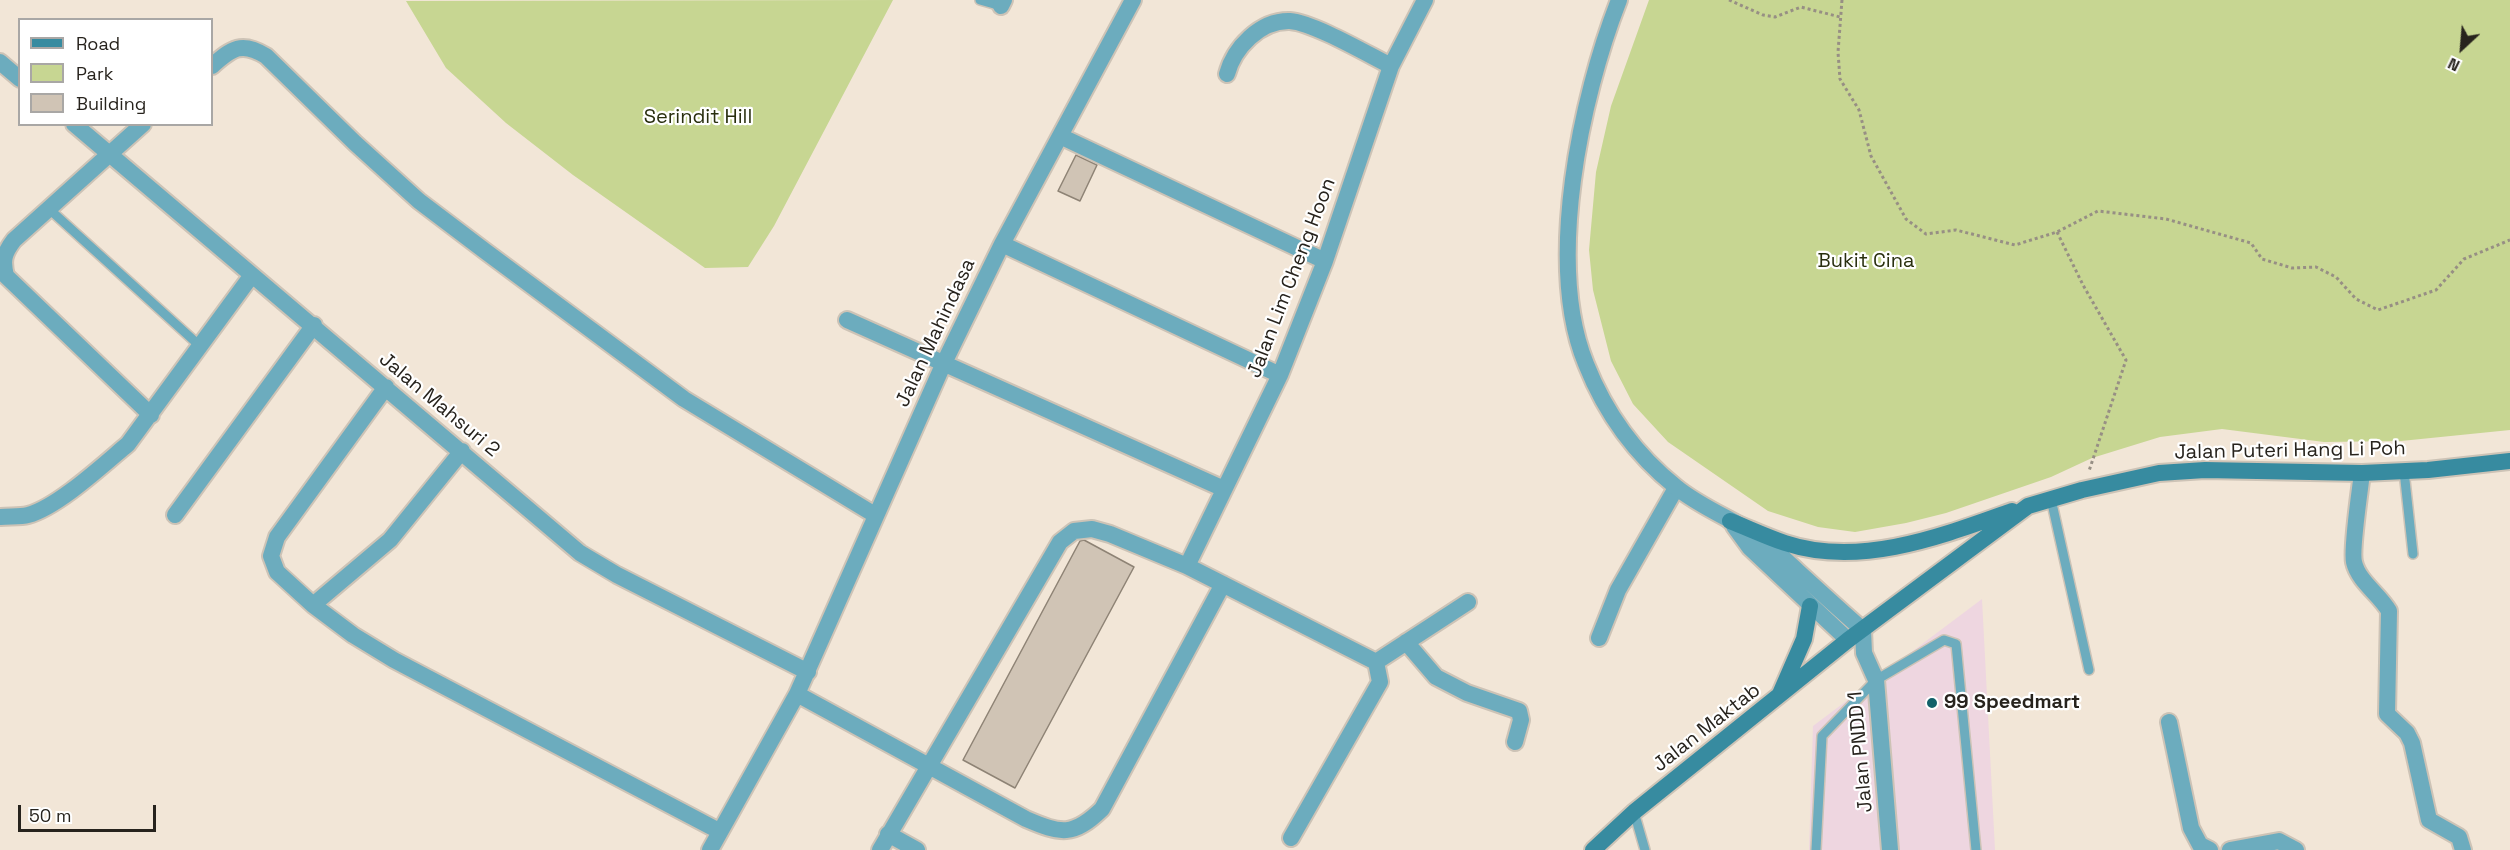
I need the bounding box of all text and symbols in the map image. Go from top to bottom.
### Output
legend [18,18,213,126]
north arrow [2432,18,2492,78]
text: Road [76,32,120,55]
text: N [2444,53,2463,76]
text: Park [76,62,113,85]
text: Building [76,92,146,115]
park label: Serindit Hill [644,106,752,130]
street label: Jalan Lim Cheng Hoon [1243,175,1341,381]
park label: Bukit Cina [1818,250,1914,274]
street label: Jalan Mahindasa [891,255,981,411]
street label: Jalan Mahsuri 2 [374,348,504,462]
street label: Jalan Puteri Hang Li Poh [2174,437,2406,465]
street label: Jalan Maktab [1648,679,1766,777]
street label: Jalan PNDD 1 [1844,690,1878,814]
place label: 99 Speedmart [1944,691,2080,715]
marker: 99 Speedmart [1925,696,1939,710]
scale bar [21,793,159,831]
text: 50 m [29,804,71,827]

